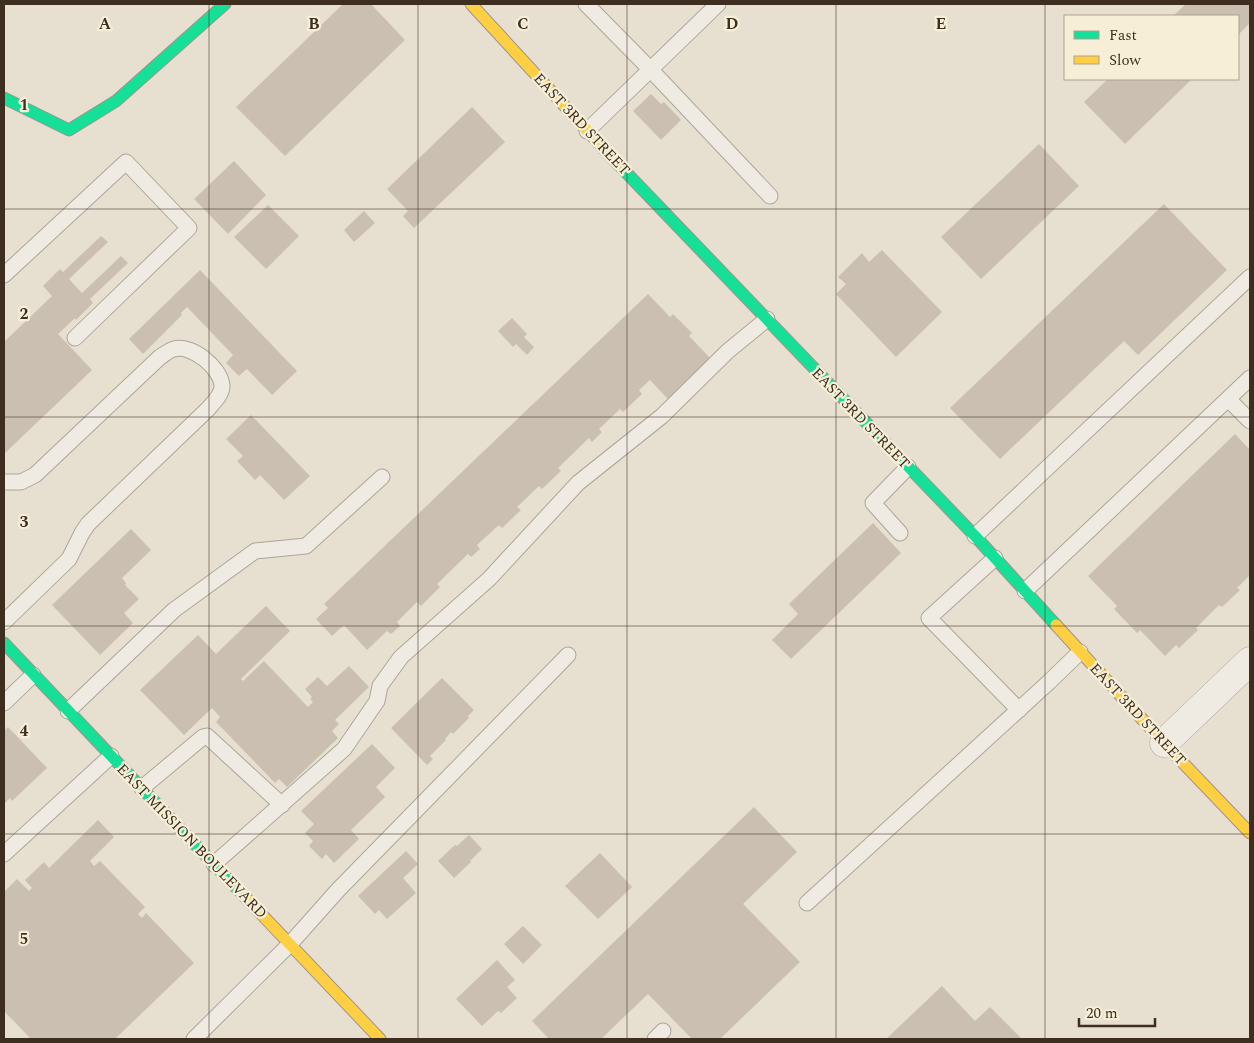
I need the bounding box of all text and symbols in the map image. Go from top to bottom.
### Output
text: A [99,12,112,36]
text: B [308,12,320,36]
text: C [517,12,529,36]
text: D [726,12,739,36]
text: E [936,12,946,36]
legend [1064,15,1239,80]
text: Fast [1109,24,1137,47]
text: Slow [1109,49,1141,72]
street label: EAST 3RD STREET [528,68,636,181]
text: 1 [20,93,28,117]
text: 2 [20,302,29,326]
street label: EAST 3RD STREET [806,362,915,474]
text: 3 [20,510,29,534]
street label: EAST 3RD STREET [1084,658,1192,771]
text: 4 [20,719,29,743]
street label: EAST MISSION BOULEVARD [111,758,272,924]
text: 5 [20,927,28,951]
scale bar [1079,996,1155,1028]
text: 20 m [1086,1002,1118,1025]

